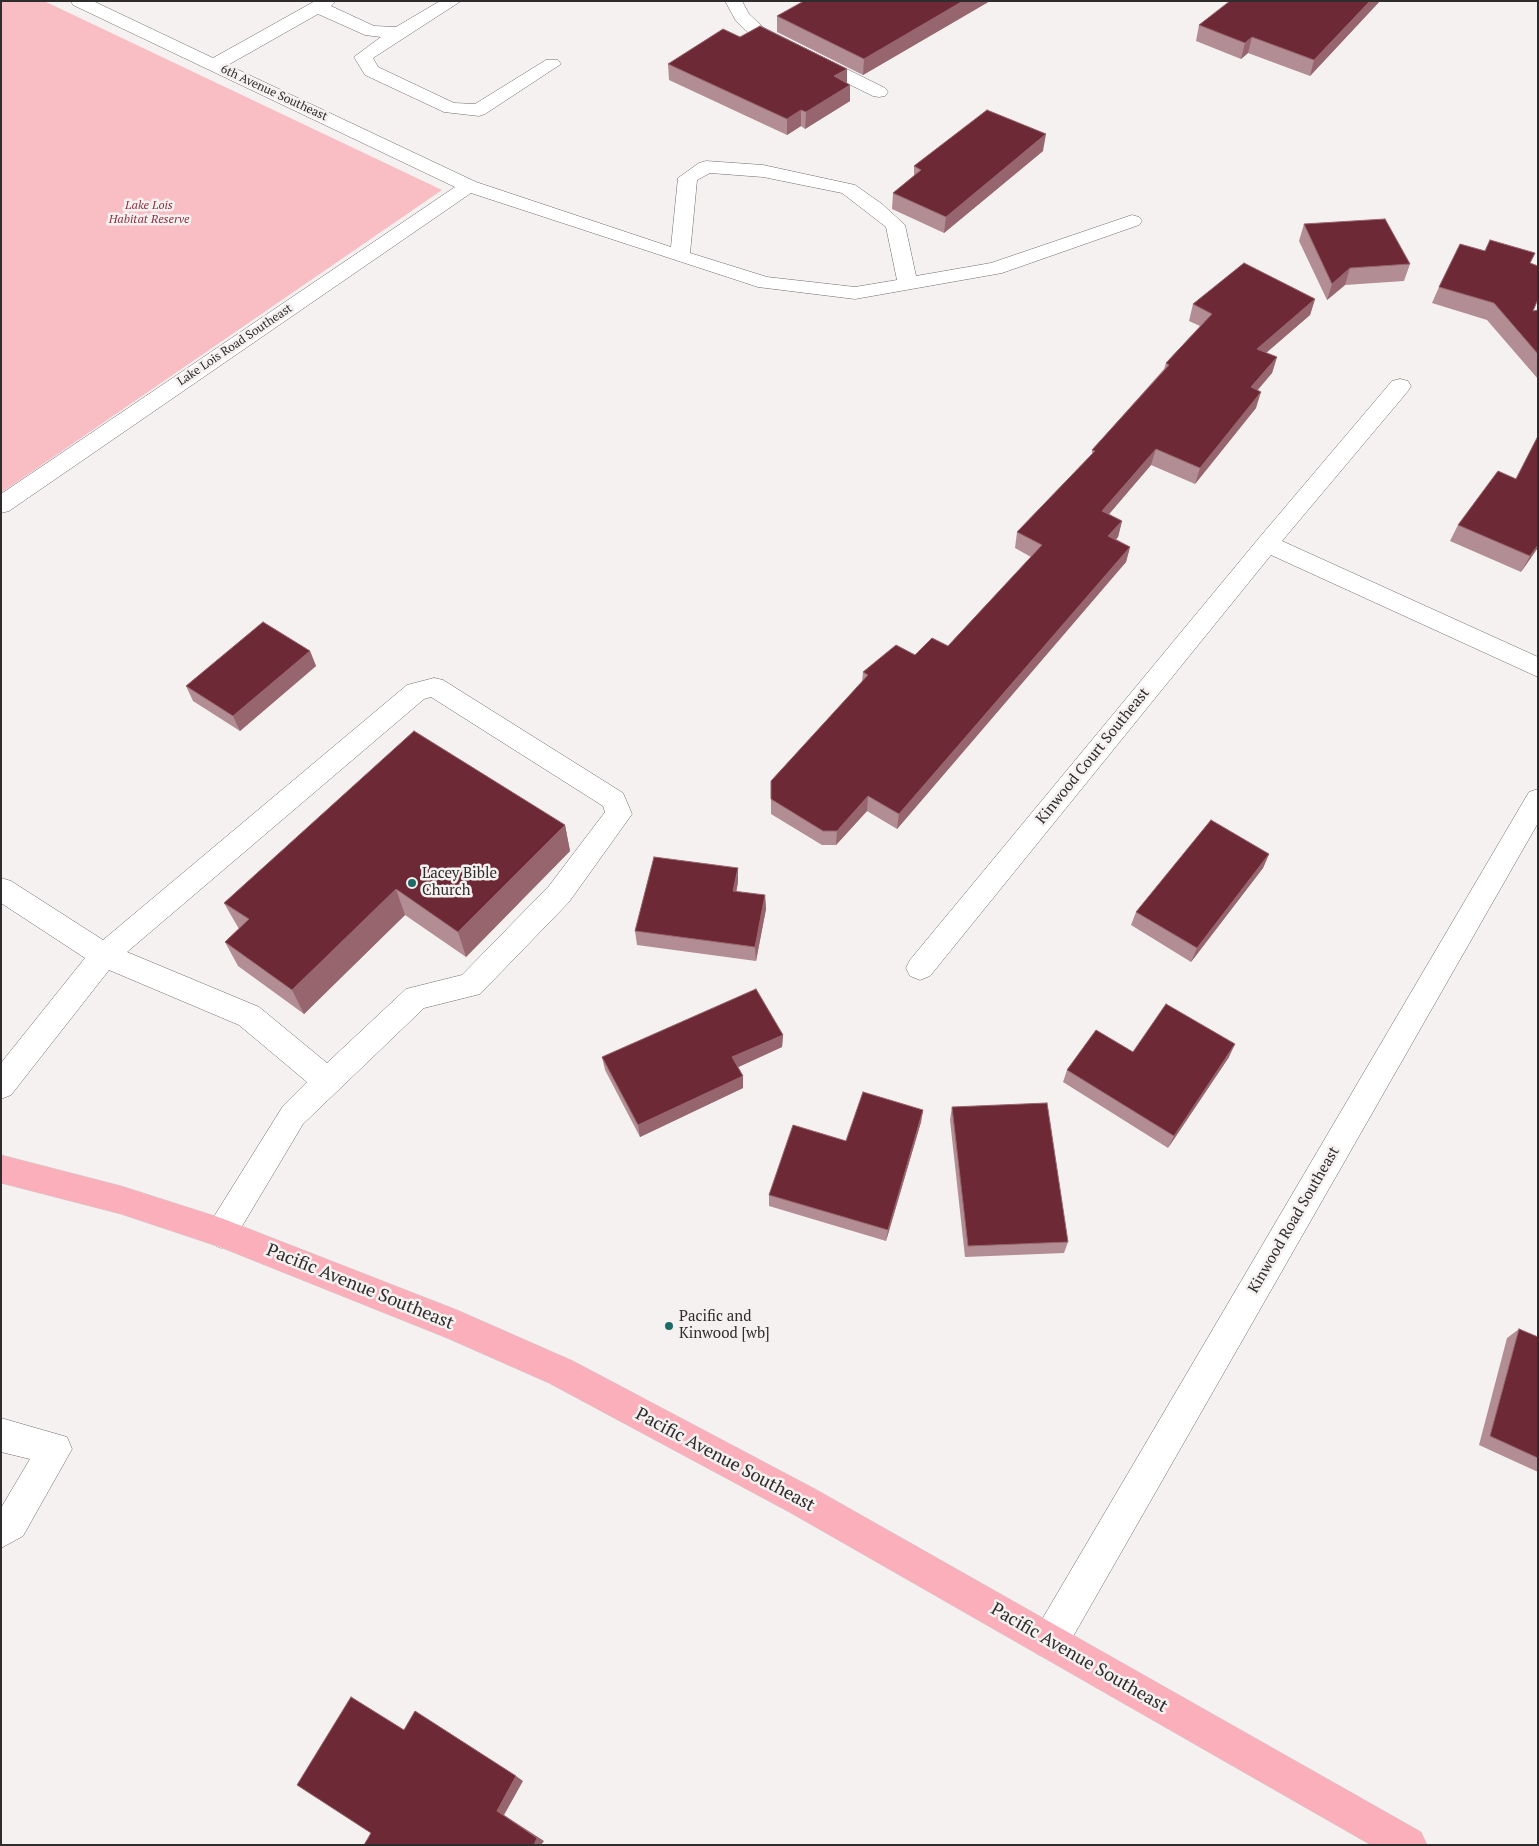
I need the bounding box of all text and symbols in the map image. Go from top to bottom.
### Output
street label: 6th Avenue Southeast [218,62,330,124]
park label: Lake Lois Habitat Reserve [109,199,189,227]
street label: Lake Lois Road Southeast [175,301,295,389]
street label: Kinwood Court Southeast [1032,684,1154,828]
place label: Lacey Bible Church [422,865,497,900]
marker: Lacey Bible Church [406,877,418,889]
street label: Kinwood Road Southeast [1245,1144,1343,1296]
street label: Pacific Avenue Southeast [263,1239,457,1335]
place label: Pacific and Kinwood [wb] [679,1308,770,1343]
marker: Pacific and Kinwood [wb] [663,1320,675,1332]
street label: Pacific Avenue Southeast [632,1403,818,1517]
street label: Pacific Avenue Southeast [987,1599,1171,1717]

